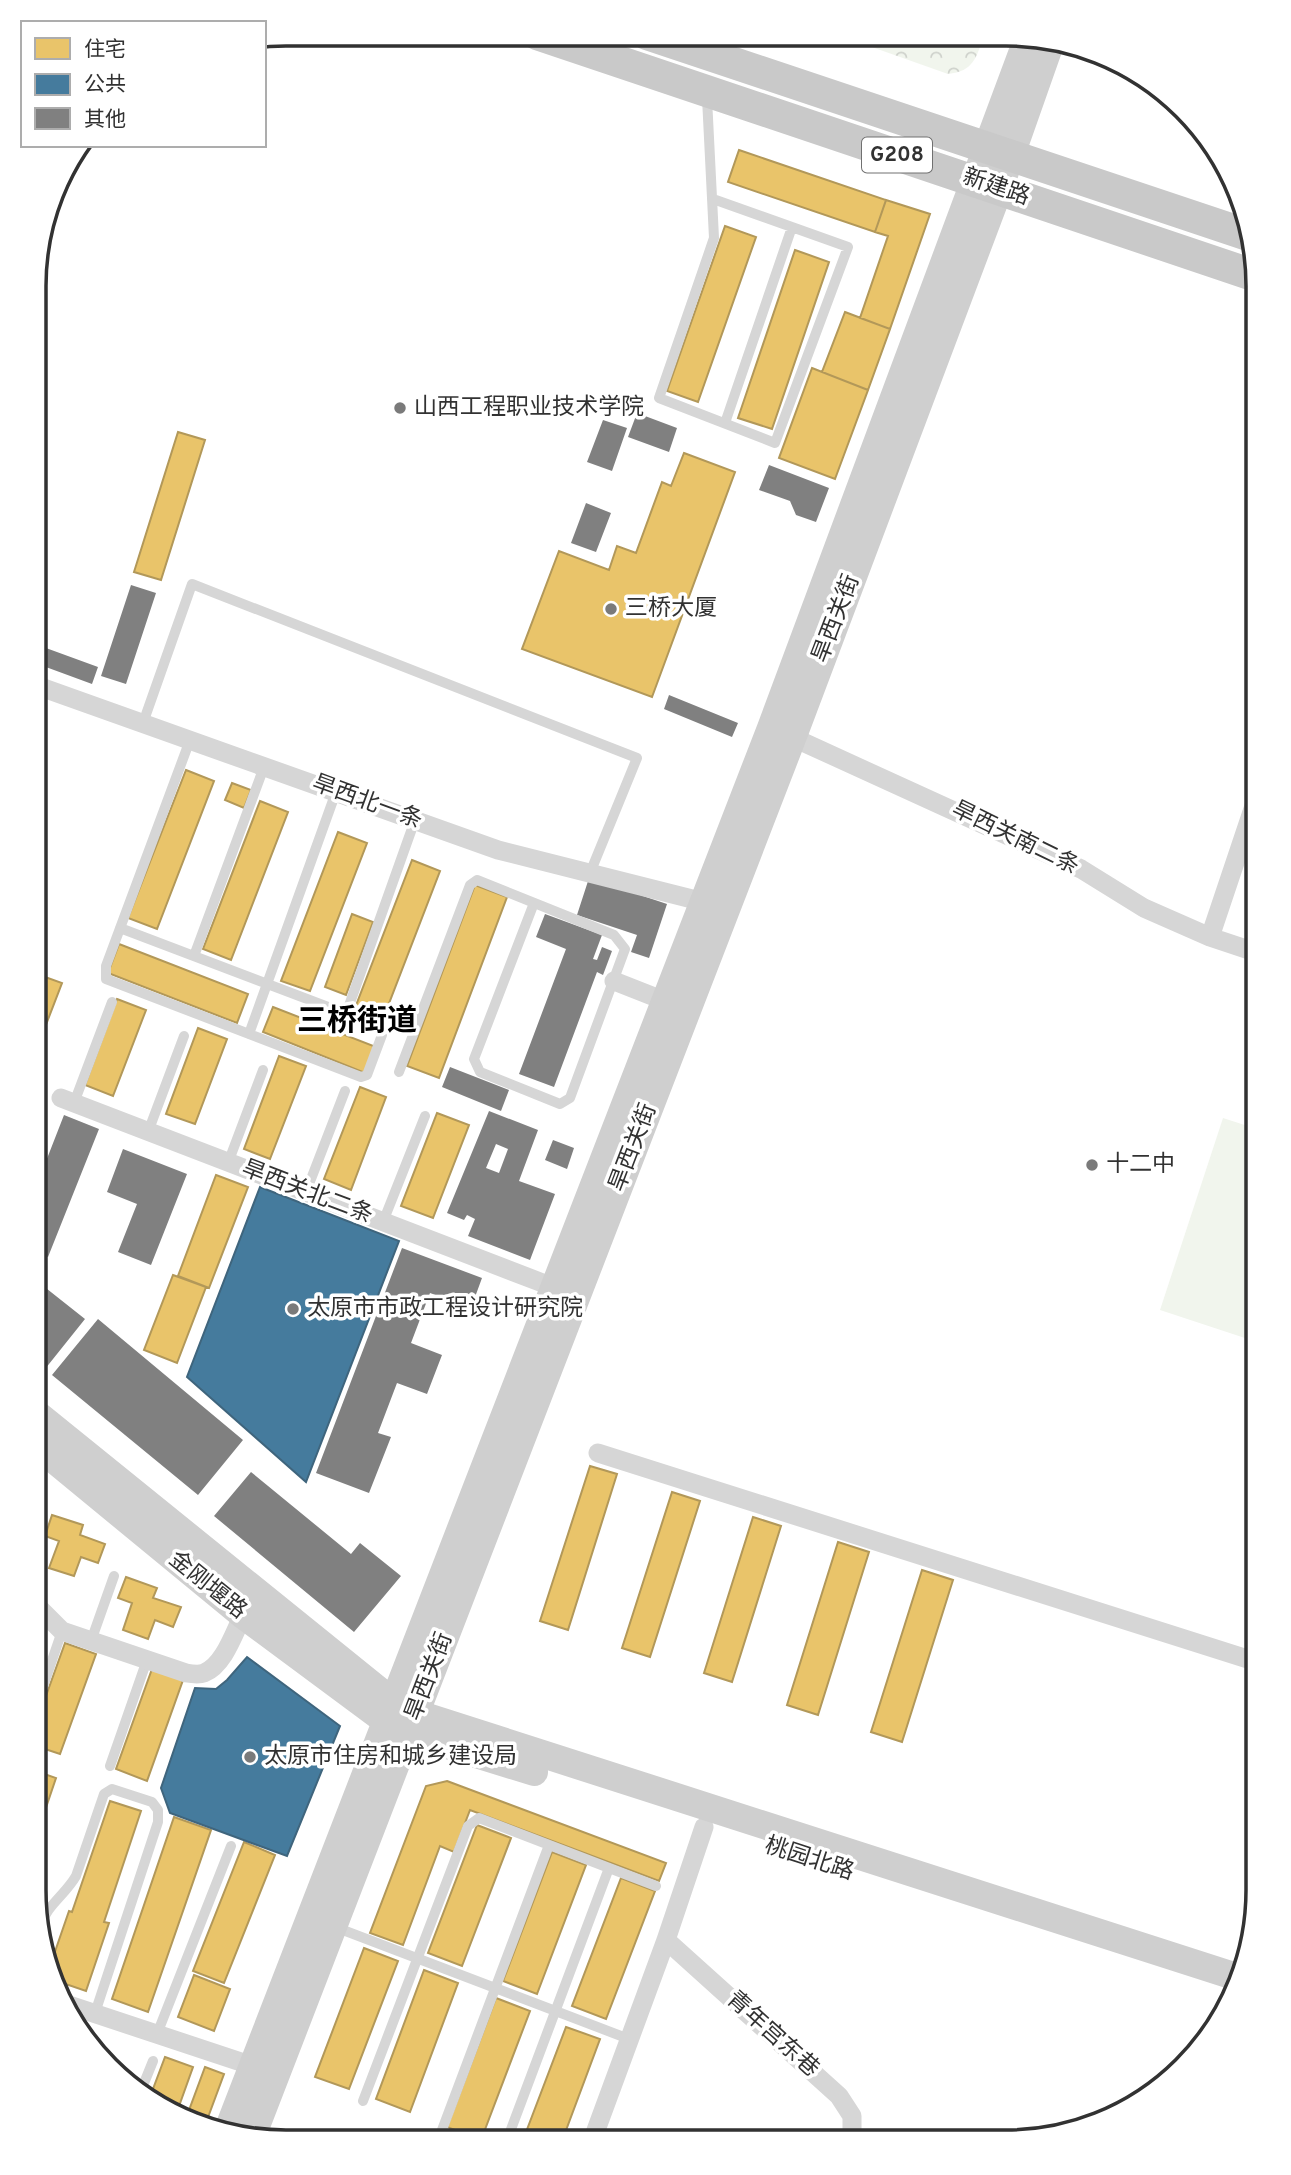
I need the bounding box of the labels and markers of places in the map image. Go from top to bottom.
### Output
place label: 山西工程职业技术学院 [414,394,644,423]
marker: 山西工程职业技术学院 [392,400,408,416]
place label: 三桥大厦 [625,595,717,624]
marker: 三桥大厦 [603,601,619,617]
place label: 十二中 [1106,1151,1175,1180]
marker: 十二中 [1084,1157,1100,1173]
place label: 太原市市政工程设计研究院 [307,1295,583,1324]
marker: 太原市市政工程设计研究院 [285,1301,301,1317]
place label: 太原市住房和城乡建设局 [264,1743,517,1772]
marker: 太原市住房和城乡建设局 [242,1749,258,1765]

